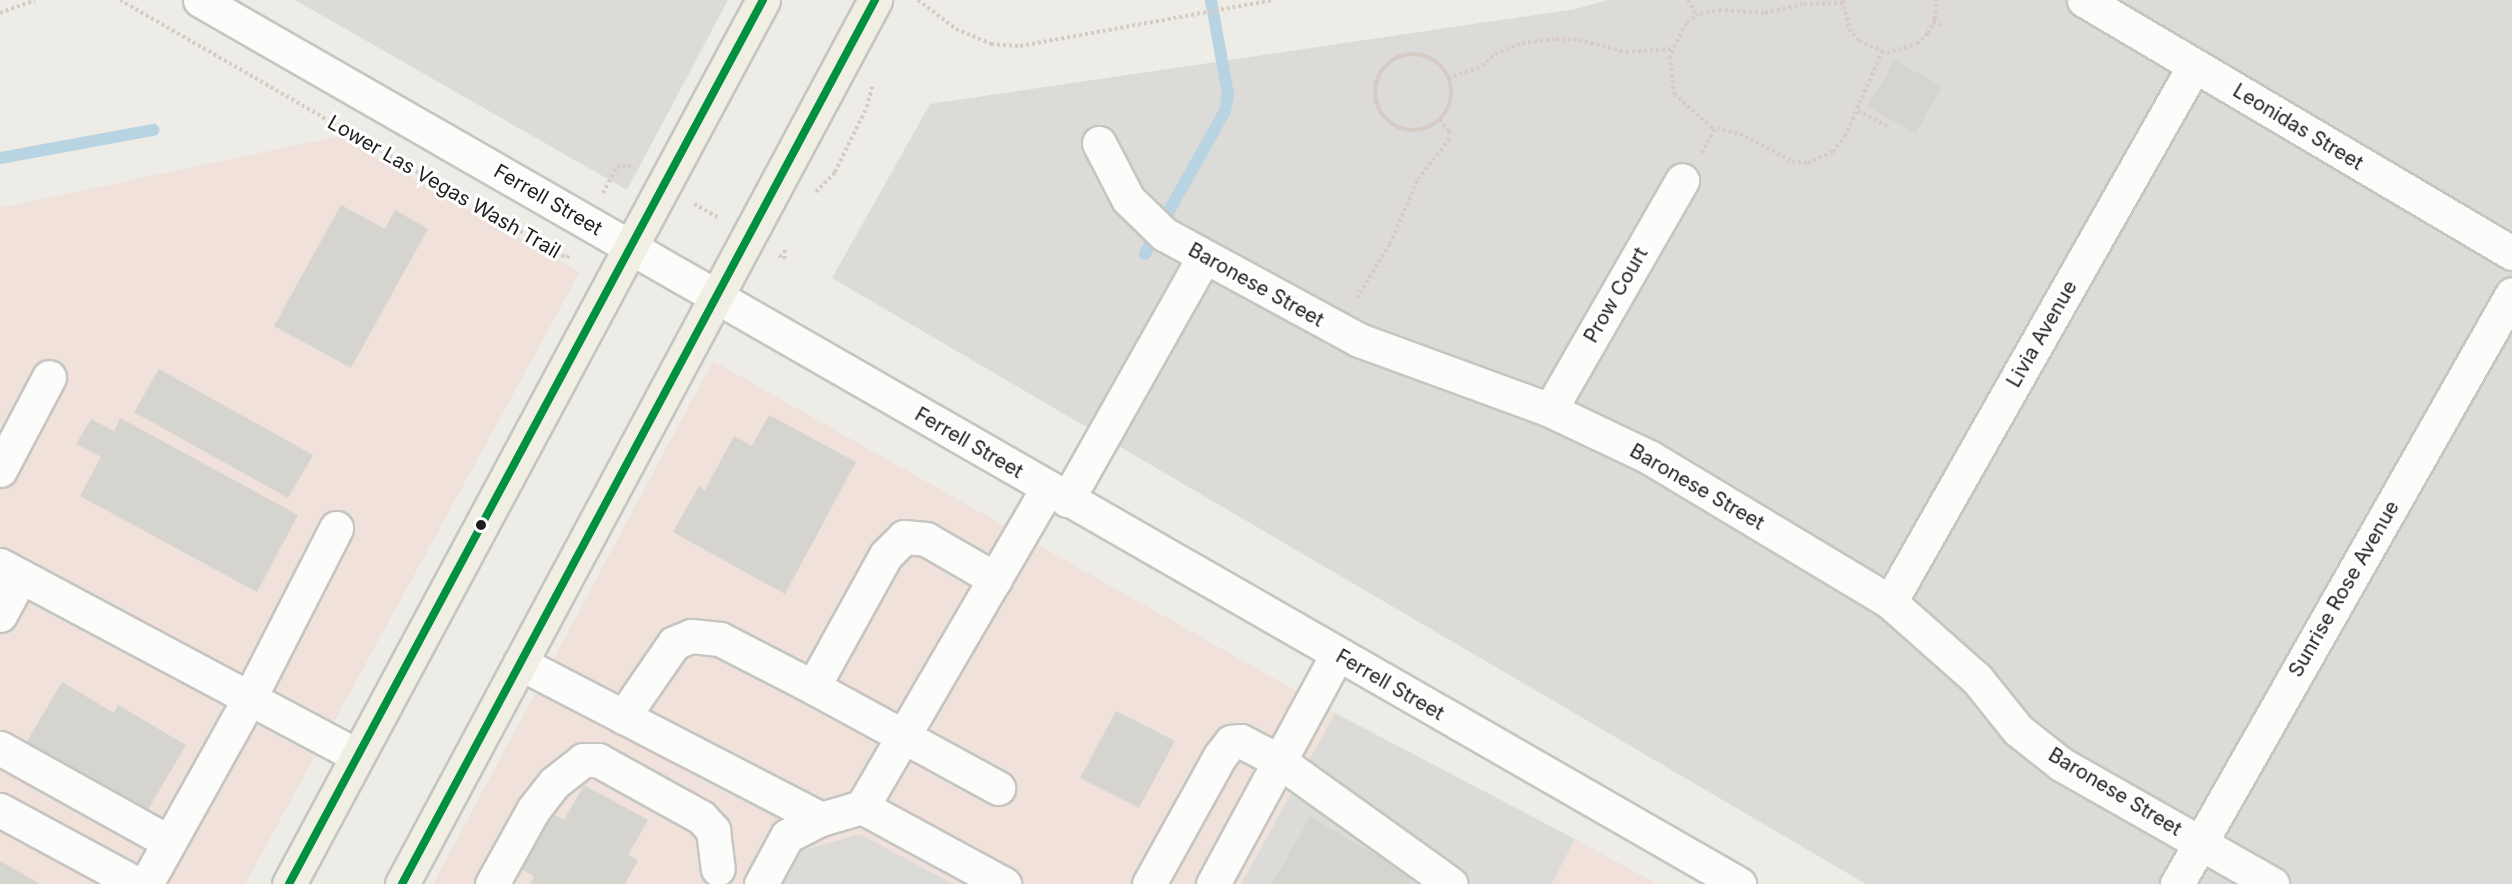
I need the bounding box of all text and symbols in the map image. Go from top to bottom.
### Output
street label: Leonidas Street [2229,79,2367,175]
street label: Lower Las Vegas Wash Trail [323,110,565,264]
street label: Ferrell Street [490,159,606,241]
street label: Baronese Street [1184,238,1328,332]
street label: Prow Court [1579,243,1653,347]
street label: Livia Avenue [2002,276,2082,392]
street label: Ferrell Street [911,402,1027,484]
street label: Baronese Street [1626,439,1768,535]
street label: Sunrise Rose Avenue [2284,497,2404,681]
unlabelled marker [475,519,487,531]
street label: Ferrell Street [1332,644,1448,726]
street label: Baronese Street [2044,743,2186,841]

